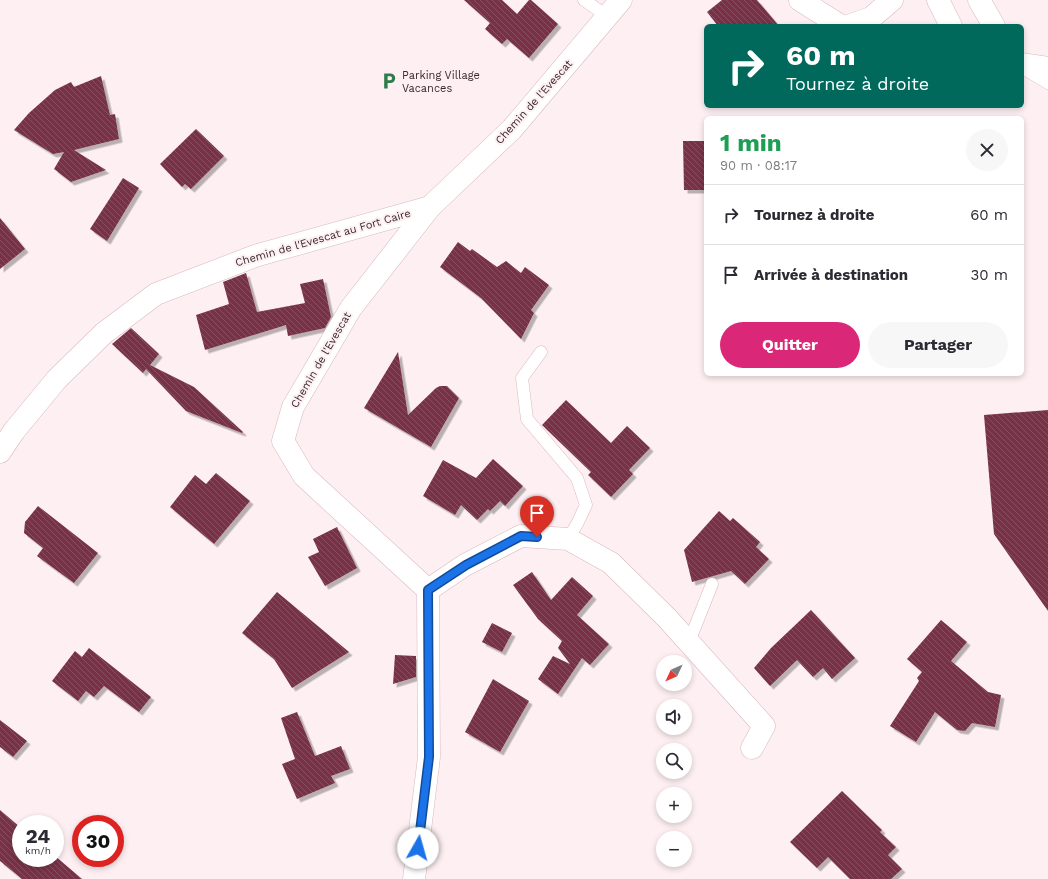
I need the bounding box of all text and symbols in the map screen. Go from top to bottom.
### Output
text: 60 m [786,39,856,72]
icon: right [720,40,772,92]
street label: Chemin de l'Evescat [493,57,575,147]
place label: Parking Village Vacances [402,69,480,95]
parking icon: Parking Village Vacances [379,71,399,91]
text: Tournez à droite [786,73,929,94]
text: 1 min [720,129,782,157]
button: close [966,129,1008,171]
text: 90 m · 08:17 [720,158,797,173]
icon: right [720,204,742,226]
text: Tournez à droite [754,206,874,224]
text: 60 m [970,206,1008,224]
street label: Chemin de l'Evescat au Fort Caire [234,207,412,269]
icon: arrive [720,264,742,286]
text: Arrivée à destination [754,266,908,284]
text: 30 m [971,266,1008,284]
street label: Chemin de l'Evescat [288,309,354,410]
button: Quitter [720,322,860,368]
button: Partager [868,322,1008,368]
pin [520,496,554,537]
icon: arrive [526,502,548,524]
north arrow [656,655,692,691]
map controls [656,655,692,867]
button: sound [656,699,692,735]
button: search [656,743,692,779]
button: + [656,787,692,823]
speed limit sign: 30 [72,815,124,867]
text: 24 [26,824,50,848]
position arrow [397,827,439,869]
button: − [656,831,692,867]
text: km/h [25,845,51,856]

